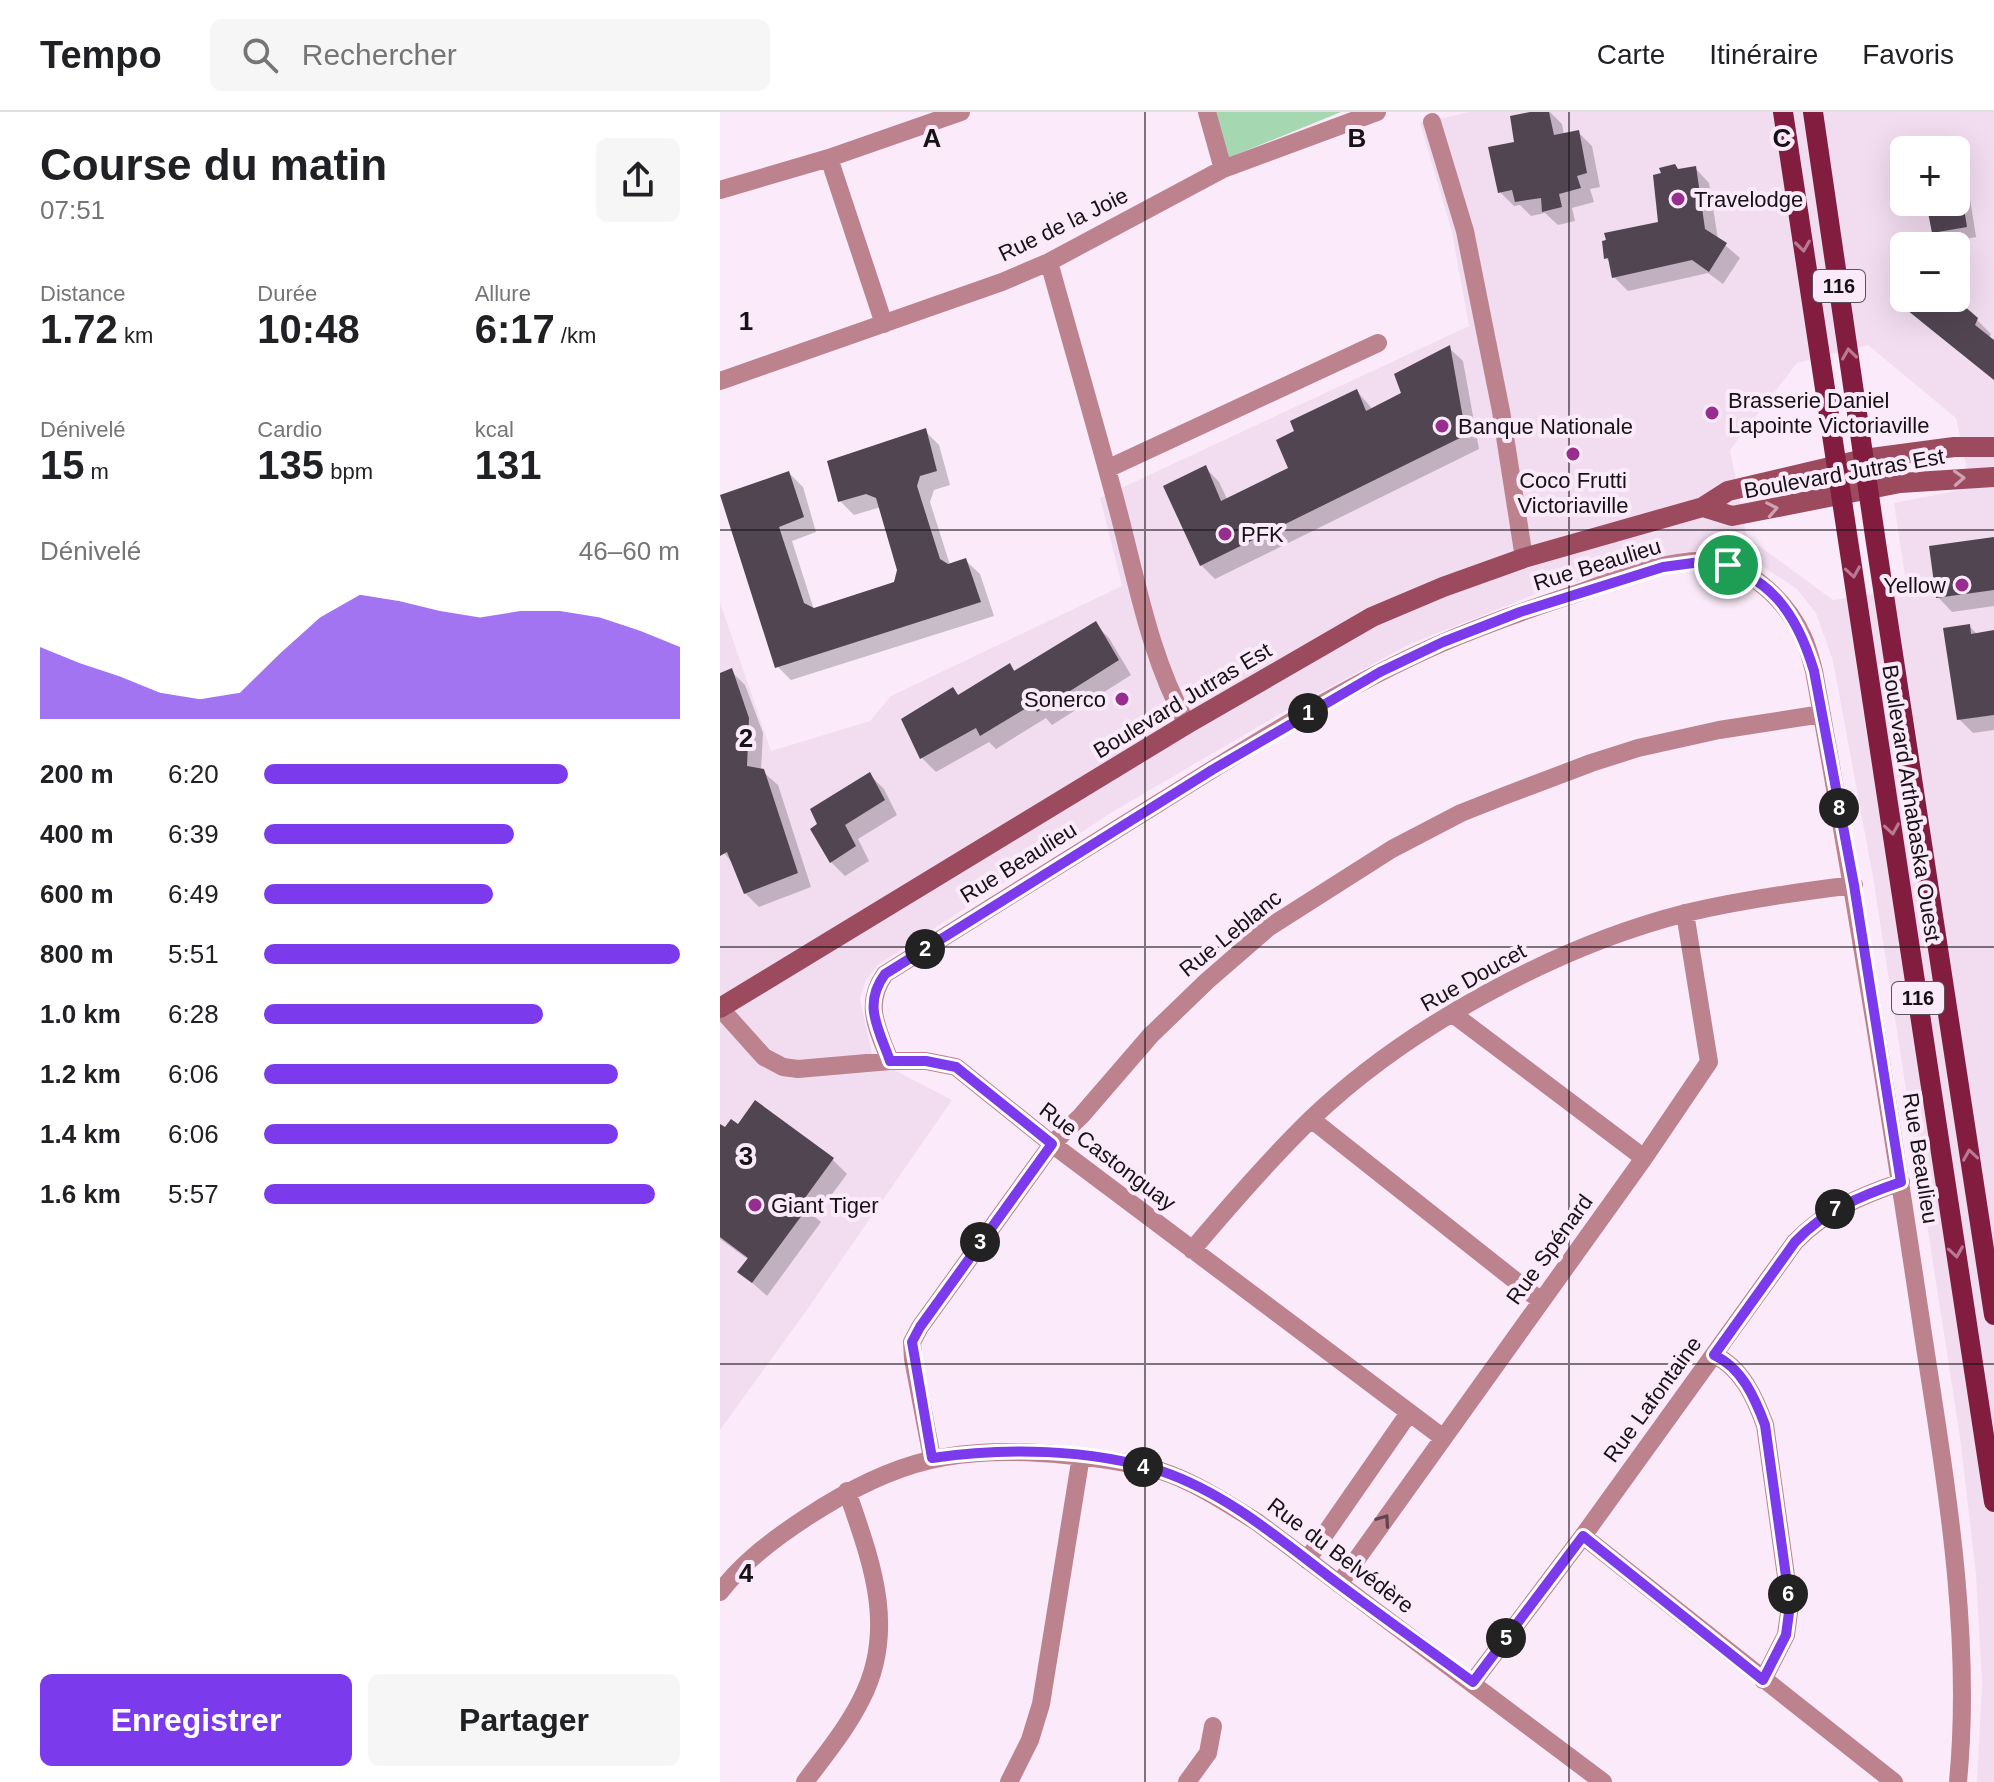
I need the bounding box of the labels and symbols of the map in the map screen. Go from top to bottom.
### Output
text: A [923,123,942,153]
text: B [1348,123,1366,153]
text: C [1773,123,1792,153]
street label: Rue de la Joie [995,182,1132,267]
place label: Travelodge [1694,187,1803,212]
marker: Travelodge [1669,190,1687,208]
one-way arrow [1794,239,1811,253]
road number: 116 [1813,270,1865,302]
text: 1 [739,306,753,336]
one-way arrow [1841,347,1858,361]
place label: Brasserie Daniel Lapointe Victoriaville [1728,388,1929,438]
marker: Brasserie Daniel Lapointe Victoriaville [1703,404,1721,422]
place label: Banque Nationale [1458,414,1633,439]
marker: Banque Nationale [1433,417,1451,435]
street label: Boulevard Jutras Est [1742,444,1946,503]
marker: Coco Frutti Victoriaville [1564,445,1582,463]
place label: Coco Frutti Victoriaville [1518,468,1628,518]
one-way arrow [1953,470,1966,487]
one-way arrow [1765,501,1778,518]
place label: PFK [1241,522,1284,547]
marker: PFK [1216,525,1234,543]
pin [1694,531,1762,599]
street label: Rue Beaulieu [1530,533,1664,596]
one-way arrow [1844,565,1861,578]
place label: Yellow [1883,573,1946,598]
marker: Yellow [1953,576,1971,594]
street label: Boulevard Jutras Est [1089,637,1276,763]
street label: Boulevard Arthabaska Ouest [1877,663,1946,943]
place label: Sonerco [1024,687,1106,712]
marker: Sonerco [1113,690,1131,708]
pin: 1 [1288,693,1328,733]
text: 2 [739,723,753,753]
pin: 8 [1819,788,1859,828]
street label: Rue Beaulieu [956,817,1081,908]
one-way arrow [1883,822,1900,835]
street label: Rue Leblanc [1174,885,1286,982]
pin: 2 [905,929,945,969]
street label: Rue Doucet [1416,938,1530,1017]
road number: 116 [1892,982,1944,1014]
street label: Rue Beaulieu [1898,1091,1943,1225]
street label: Rue Castonguay [1035,1097,1181,1216]
text: 3 [739,1141,753,1171]
one-way arrow [1962,1148,1979,1162]
street label: Rue Spénard [1501,1189,1598,1309]
pin: 7 [1815,1189,1855,1229]
place label: Giant Tiger [771,1193,879,1218]
marker: Giant Tiger [746,1196,764,1214]
pin: 3 [960,1222,1000,1262]
one-way arrow [1947,1245,1964,1259]
street label: Rue Lafontaine [1598,1332,1706,1467]
pin: 4 [1123,1447,1163,1487]
street label: Rue du Belvédère [1263,1492,1419,1618]
one-way arrow [1374,1515,1389,1529]
text: 4 [739,1558,754,1588]
pin: 6 [1768,1574,1808,1614]
pin: 5 [1486,1618,1526,1658]

